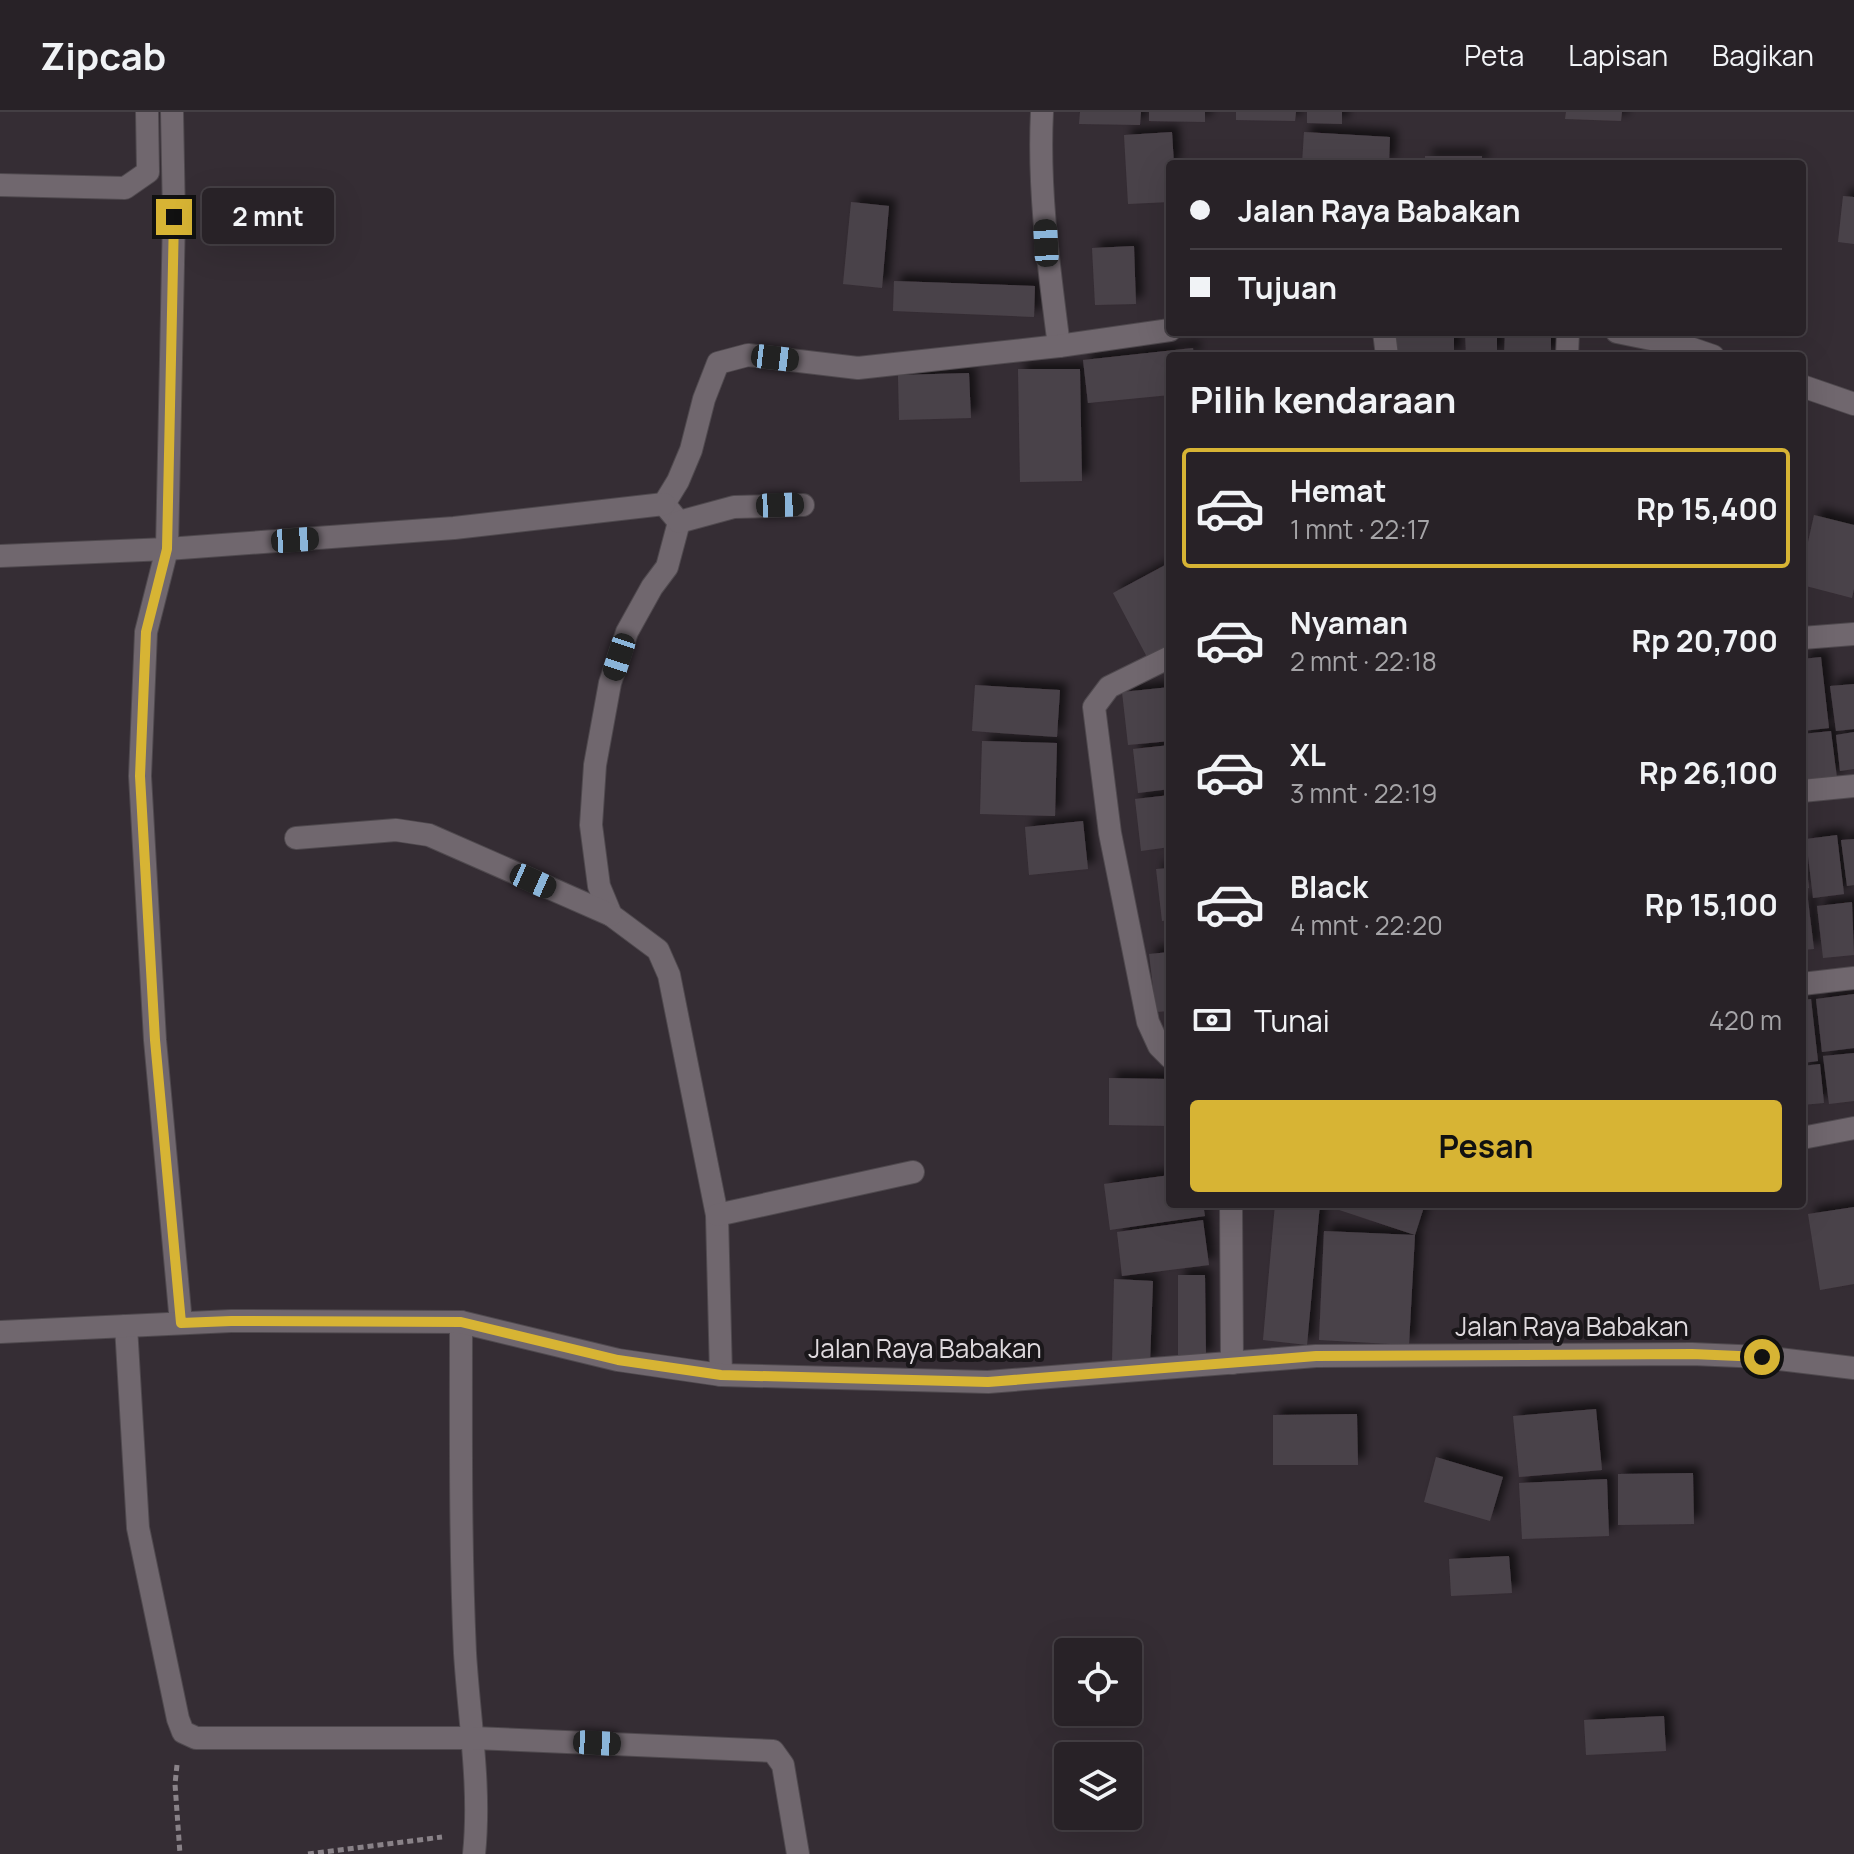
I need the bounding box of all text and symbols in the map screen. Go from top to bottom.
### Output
text: Zipcab [40,29,166,81]
text: Peta [1464,36,1524,74]
text: Lapisan [1568,36,1668,74]
text: Bagikan [1712,36,1814,74]
callout: 2 mnt [202,189,334,245]
text: Jalan Raya Babakan [1238,190,1521,231]
text: 2 mnt [232,198,304,234]
route end [156,199,192,235]
car [1033,218,1059,268]
text: Tujuan [1238,267,1337,308]
car [750,343,800,373]
text: Pilih kendaraan [1190,375,1456,424]
text: Hemat [1290,470,1387,511]
icon: car [1194,472,1266,544]
text: Rp 15,400 [1636,488,1778,529]
car [756,492,804,518]
text: 1 mnt · 22:17 [1290,511,1430,547]
car [270,526,320,554]
text: Nyaman [1290,602,1408,643]
icon: car [1194,604,1266,676]
text: Rp 20,700 [1632,620,1778,661]
car [600,630,638,684]
text: 2 mnt · 22:18 [1290,643,1437,679]
text: XL [1290,734,1326,775]
icon: car [1194,736,1266,808]
text: Rp 26,100 [1639,752,1778,793]
text: 3 mnt · 22:19 [1290,775,1437,811]
car [506,860,560,902]
text: Black [1290,866,1368,907]
icon: car [1194,868,1266,940]
text: Rp 15,100 [1645,884,1778,925]
text: 4 mnt · 22:20 [1290,907,1443,943]
icon: cash [1190,998,1234,1042]
text: Tunai [1254,1000,1330,1041]
text: 420 m [1709,1002,1782,1038]
button: Pesan [1190,1100,1782,1192]
street label: Jalan Raya Babakan [1455,1308,1689,1344]
street label: Jalan Raya Babakan [808,1330,1042,1366]
route start [1744,1339,1780,1375]
map controls [1054,1638,1142,1830]
button: locate [1054,1638,1142,1726]
car [572,1730,622,1756]
button: layers [1054,1742,1142,1830]

